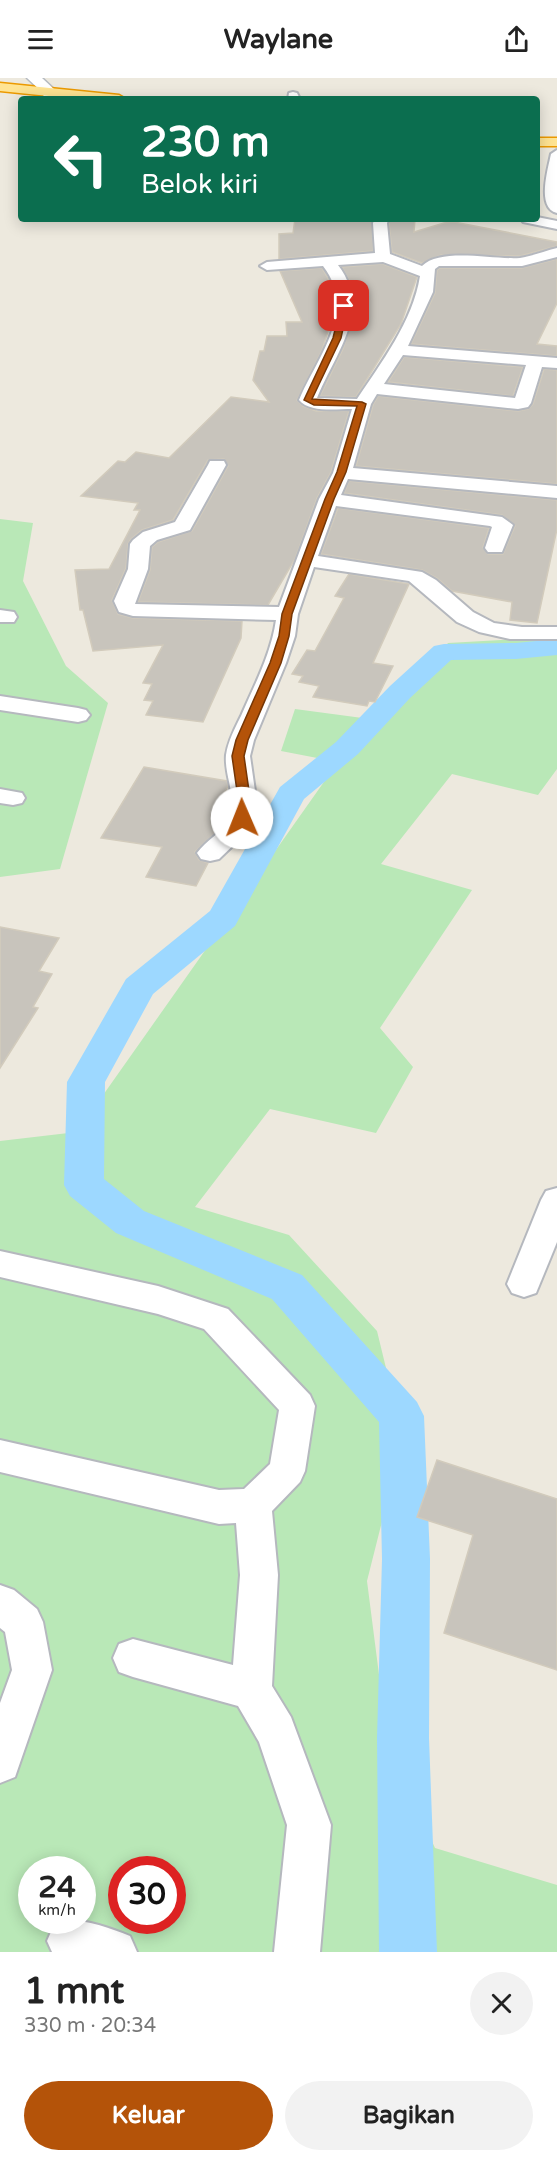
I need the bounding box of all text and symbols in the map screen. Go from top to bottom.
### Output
icon: menu [24,23,57,56]
text: Waylane [224,23,333,56]
icon: share [500,23,533,56]
text: 230 m [141,117,270,168]
icon: left [42,120,120,198]
text: Belok kiri [141,168,258,201]
pin [318,280,369,331]
icon: arrive [327,289,360,322]
position arrow [210,786,274,850]
speed limit sign: 30 [108,1856,186,1934]
text: 24 [38,1869,76,1906]
text: km/h [38,1901,76,1919]
text: 1 mnt [24,1970,124,2013]
button: close [470,1972,533,2035]
text: 330 m · 20:34 [24,2014,156,2038]
button: Keluar [24,2081,273,2150]
button: Bagikan [285,2081,533,2150]

